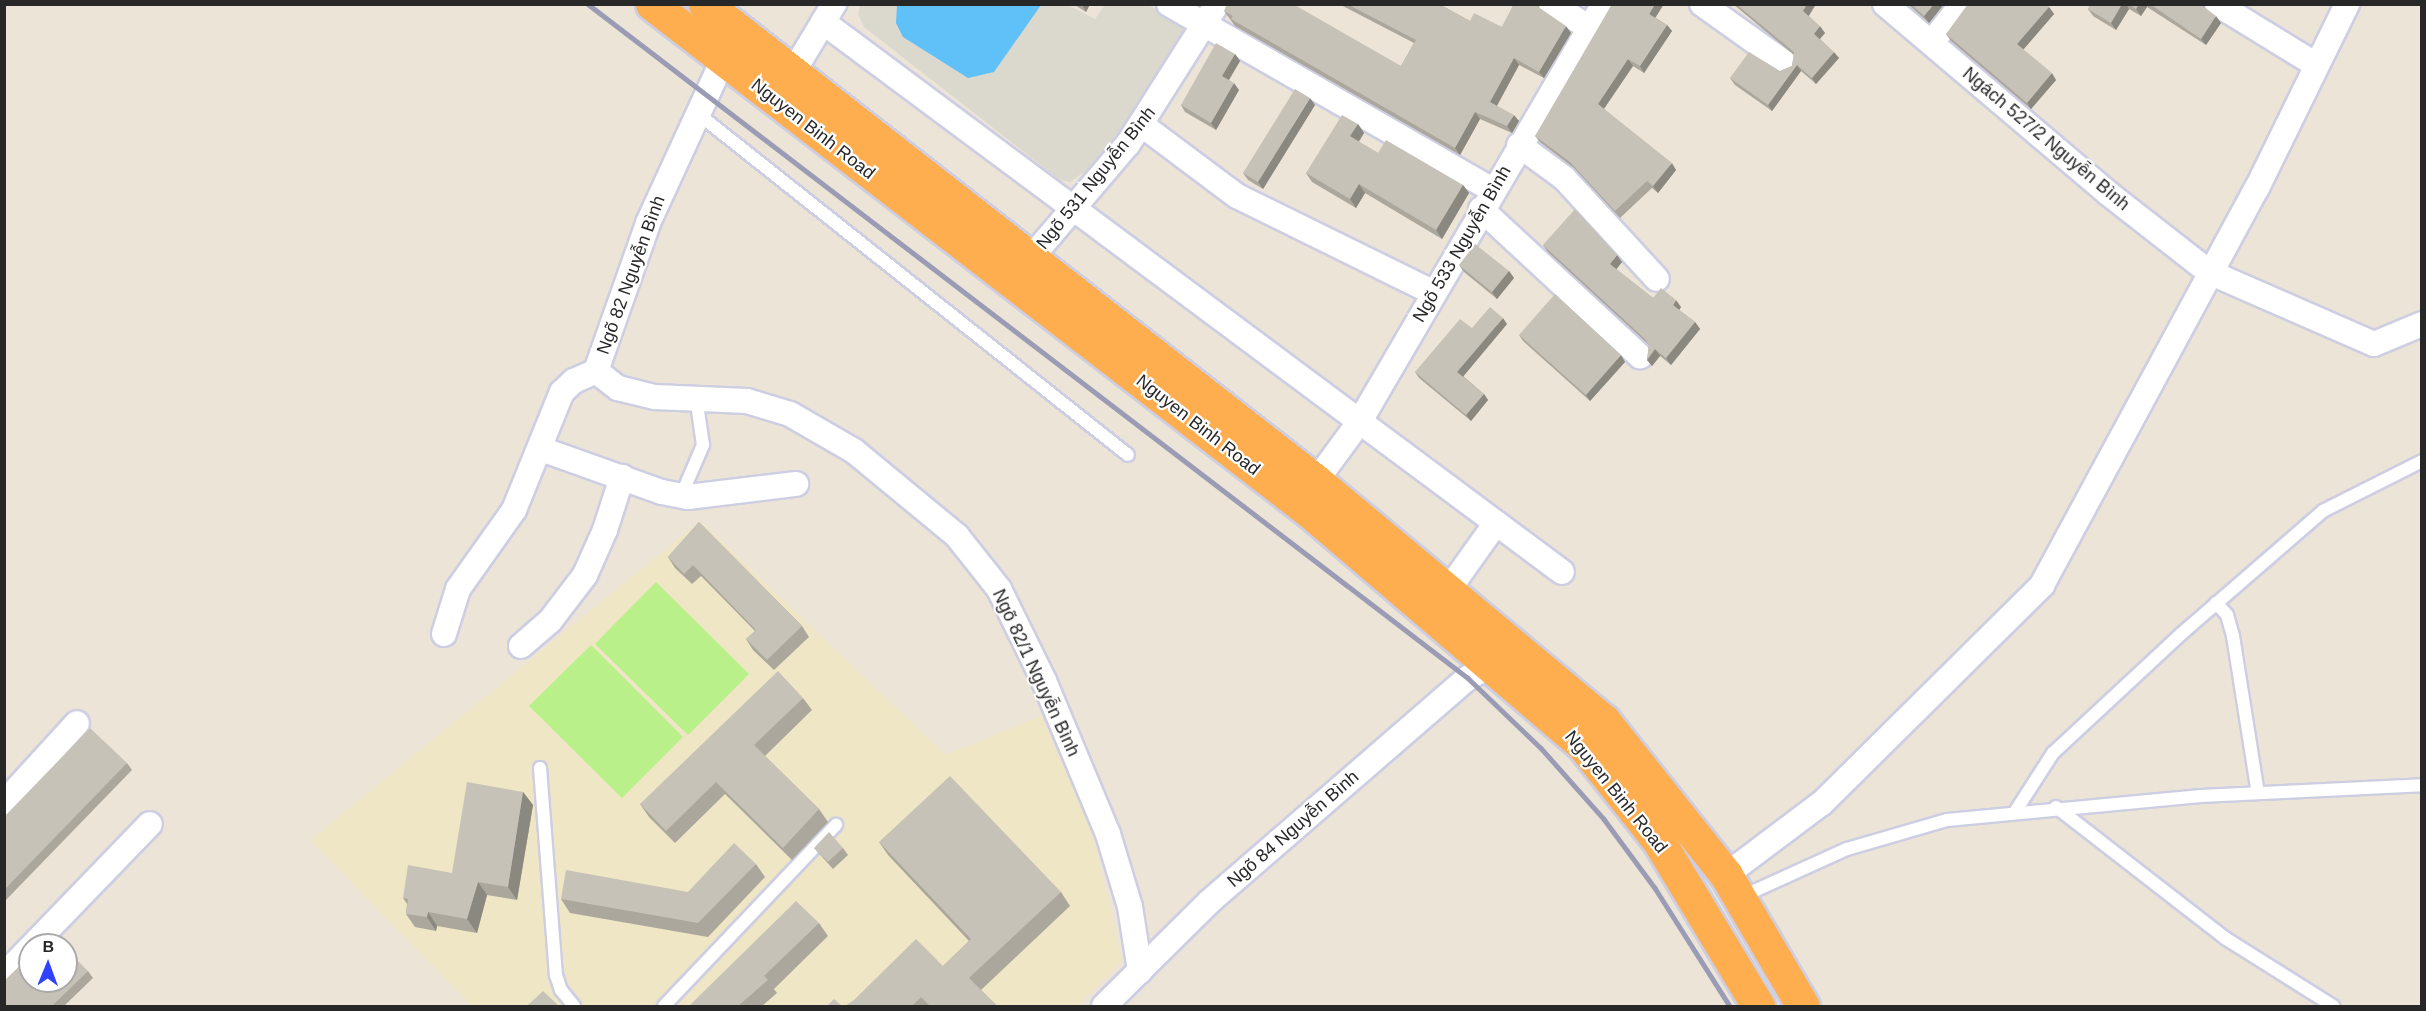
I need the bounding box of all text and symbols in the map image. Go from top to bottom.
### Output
street label: Ngách 527/2 Nguyễn Bình [1958,63,2134,215]
street label: Nguyen Binh Road [747,74,879,184]
street label: Ngõ 531 Nguyễn Bình [1032,102,1160,254]
street label: Ngõ 533 Nguyễn Bình [1408,162,1516,326]
street label: Ngõ 82 Nguyễn Bình [592,193,670,357]
street label: Nguyen Binh Road [1132,370,1264,480]
street label: Ngõ 82/1 Nguyễn Bình [988,586,1084,760]
street label: Nguyen Binh Road [1560,726,1672,858]
street label: Ngõ 84 Nguyễn Bình [1223,766,1363,892]
north arrow [18,933,78,993]
text: B [42,938,54,955]

